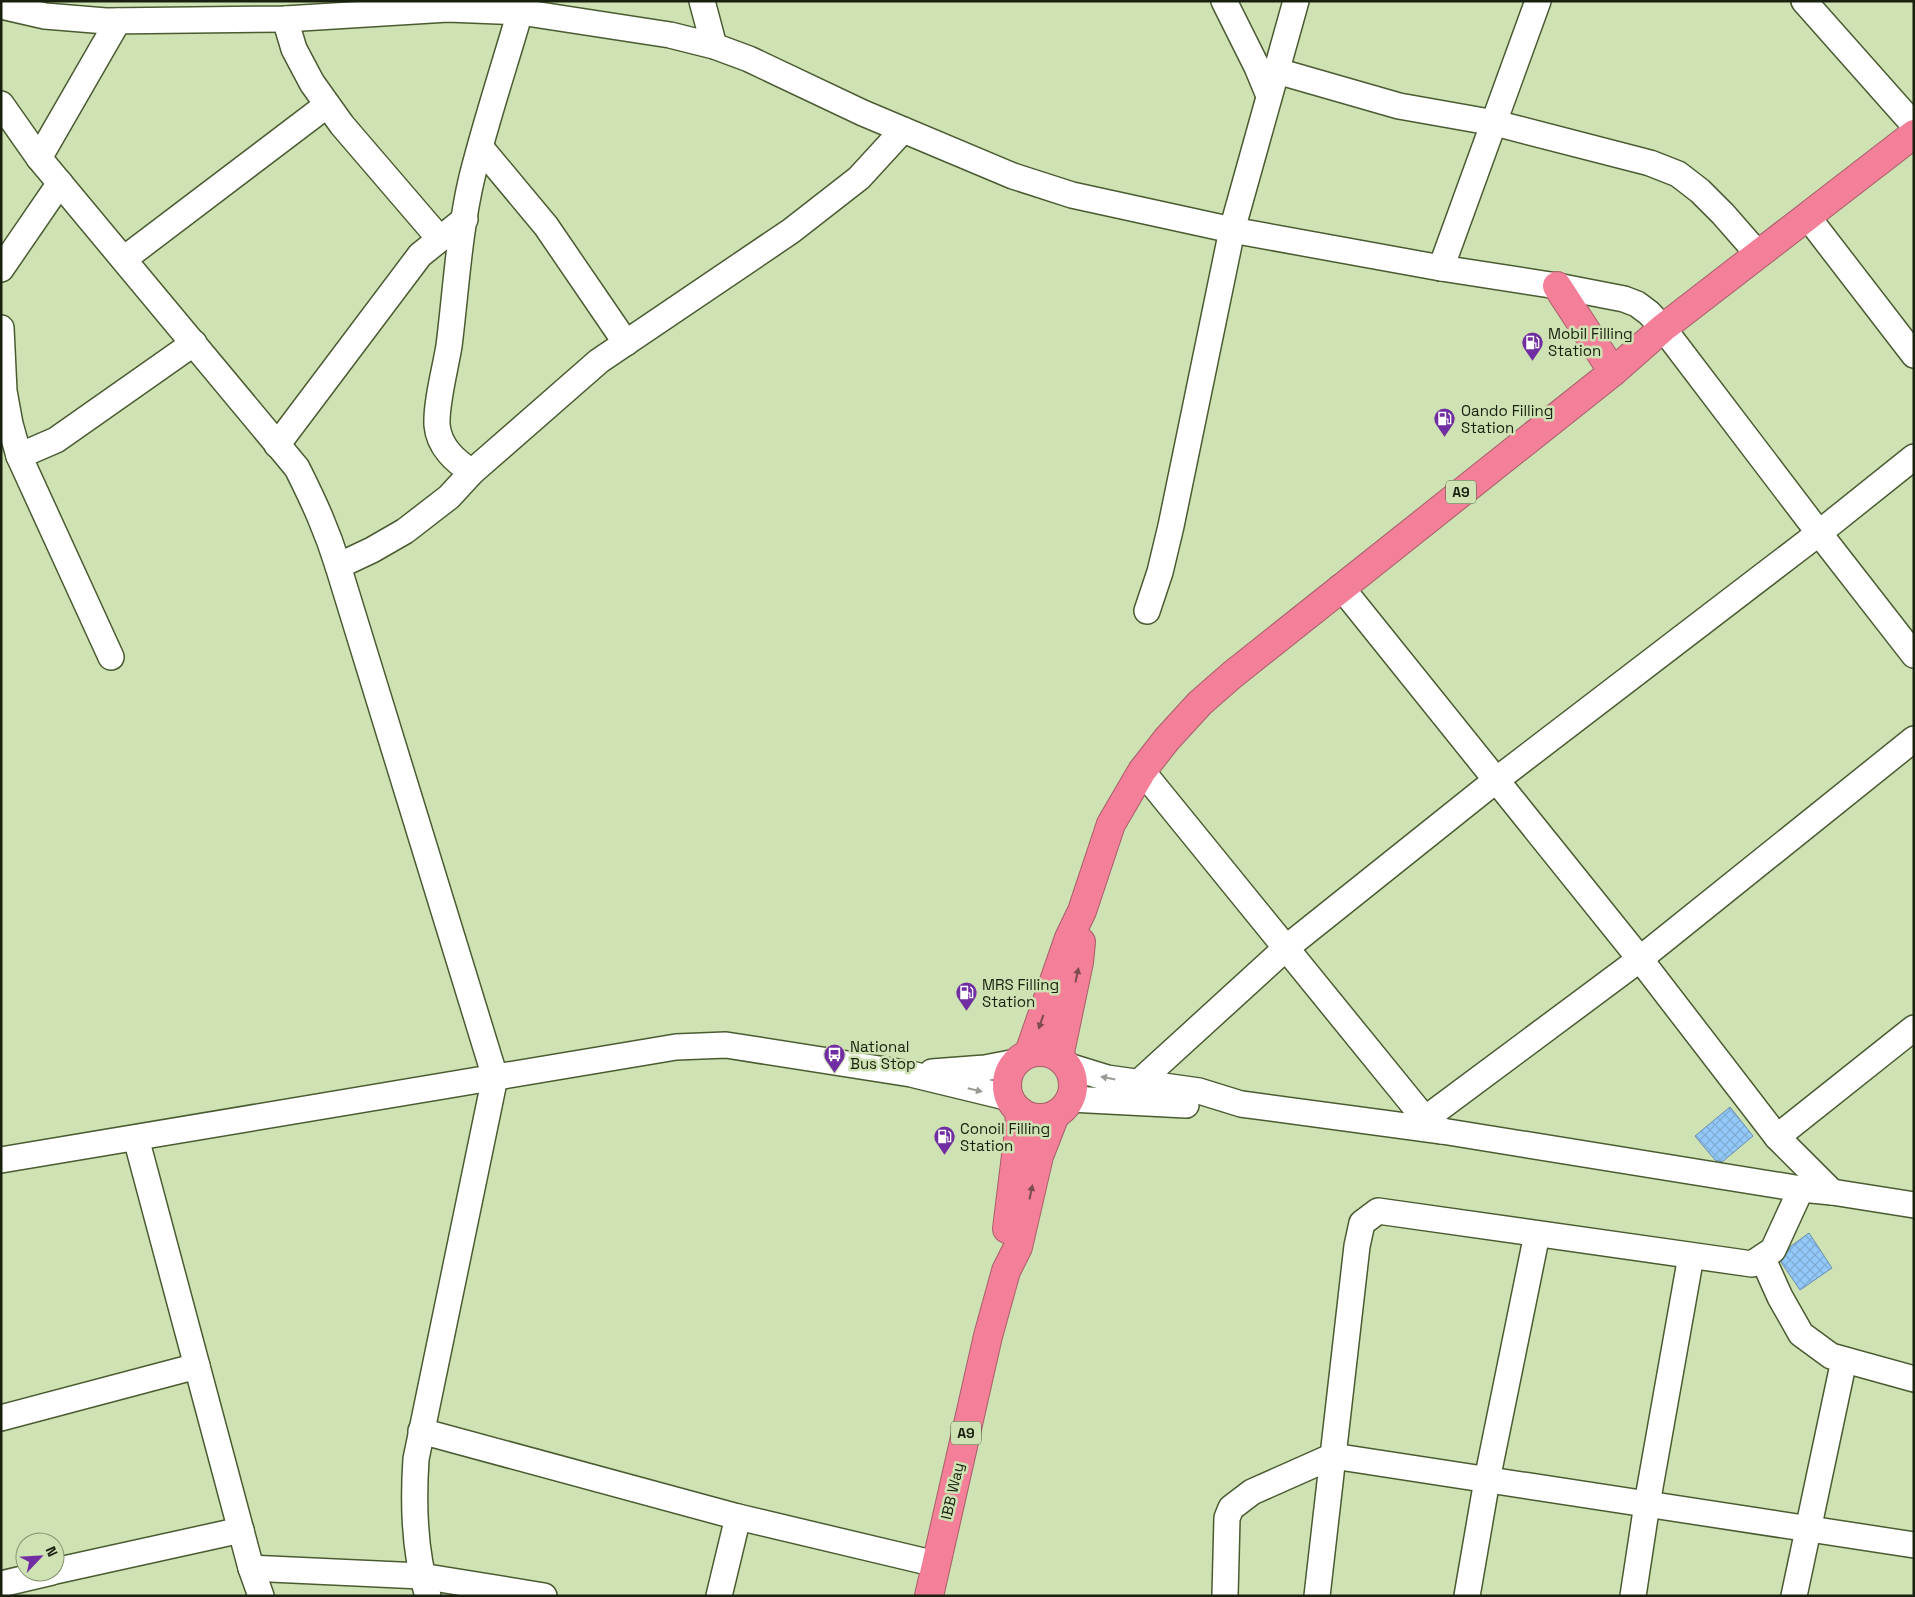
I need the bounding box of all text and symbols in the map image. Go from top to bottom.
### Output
place label: Mobil Filling Station [1548,324,1633,360]
fuel station icon: Mobil Filling Station [1520,330,1544,361]
place label: Oando Filling Station [1461,401,1553,437]
fuel station icon: Oando Filling Station [1433,407,1457,438]
road number: A9 [1446,481,1476,504]
one-way arrow [1073,967,1081,983]
place label: MRS Filling Station [982,975,1059,1011]
fuel station icon: MRS Filling Station [954,981,978,1012]
one-way arrow [1037,1015,1045,1030]
place label: National Bus Stop [850,1037,916,1073]
bus stop icon: National Bus Stop [822,1043,846,1074]
one-way arrow [1100,1074,1116,1082]
one-way arrow [968,1086,983,1094]
place label: Conoil Filling Station [960,1119,1050,1155]
fuel station icon: Conoil Filling Station [932,1125,956,1156]
one-way arrow [1027,1184,1035,1199]
road number: A9 [951,1422,981,1445]
street label: IBB Way [936,1461,968,1521]
north arrow [15,1532,65,1582]
text: N [42,1543,62,1560]

